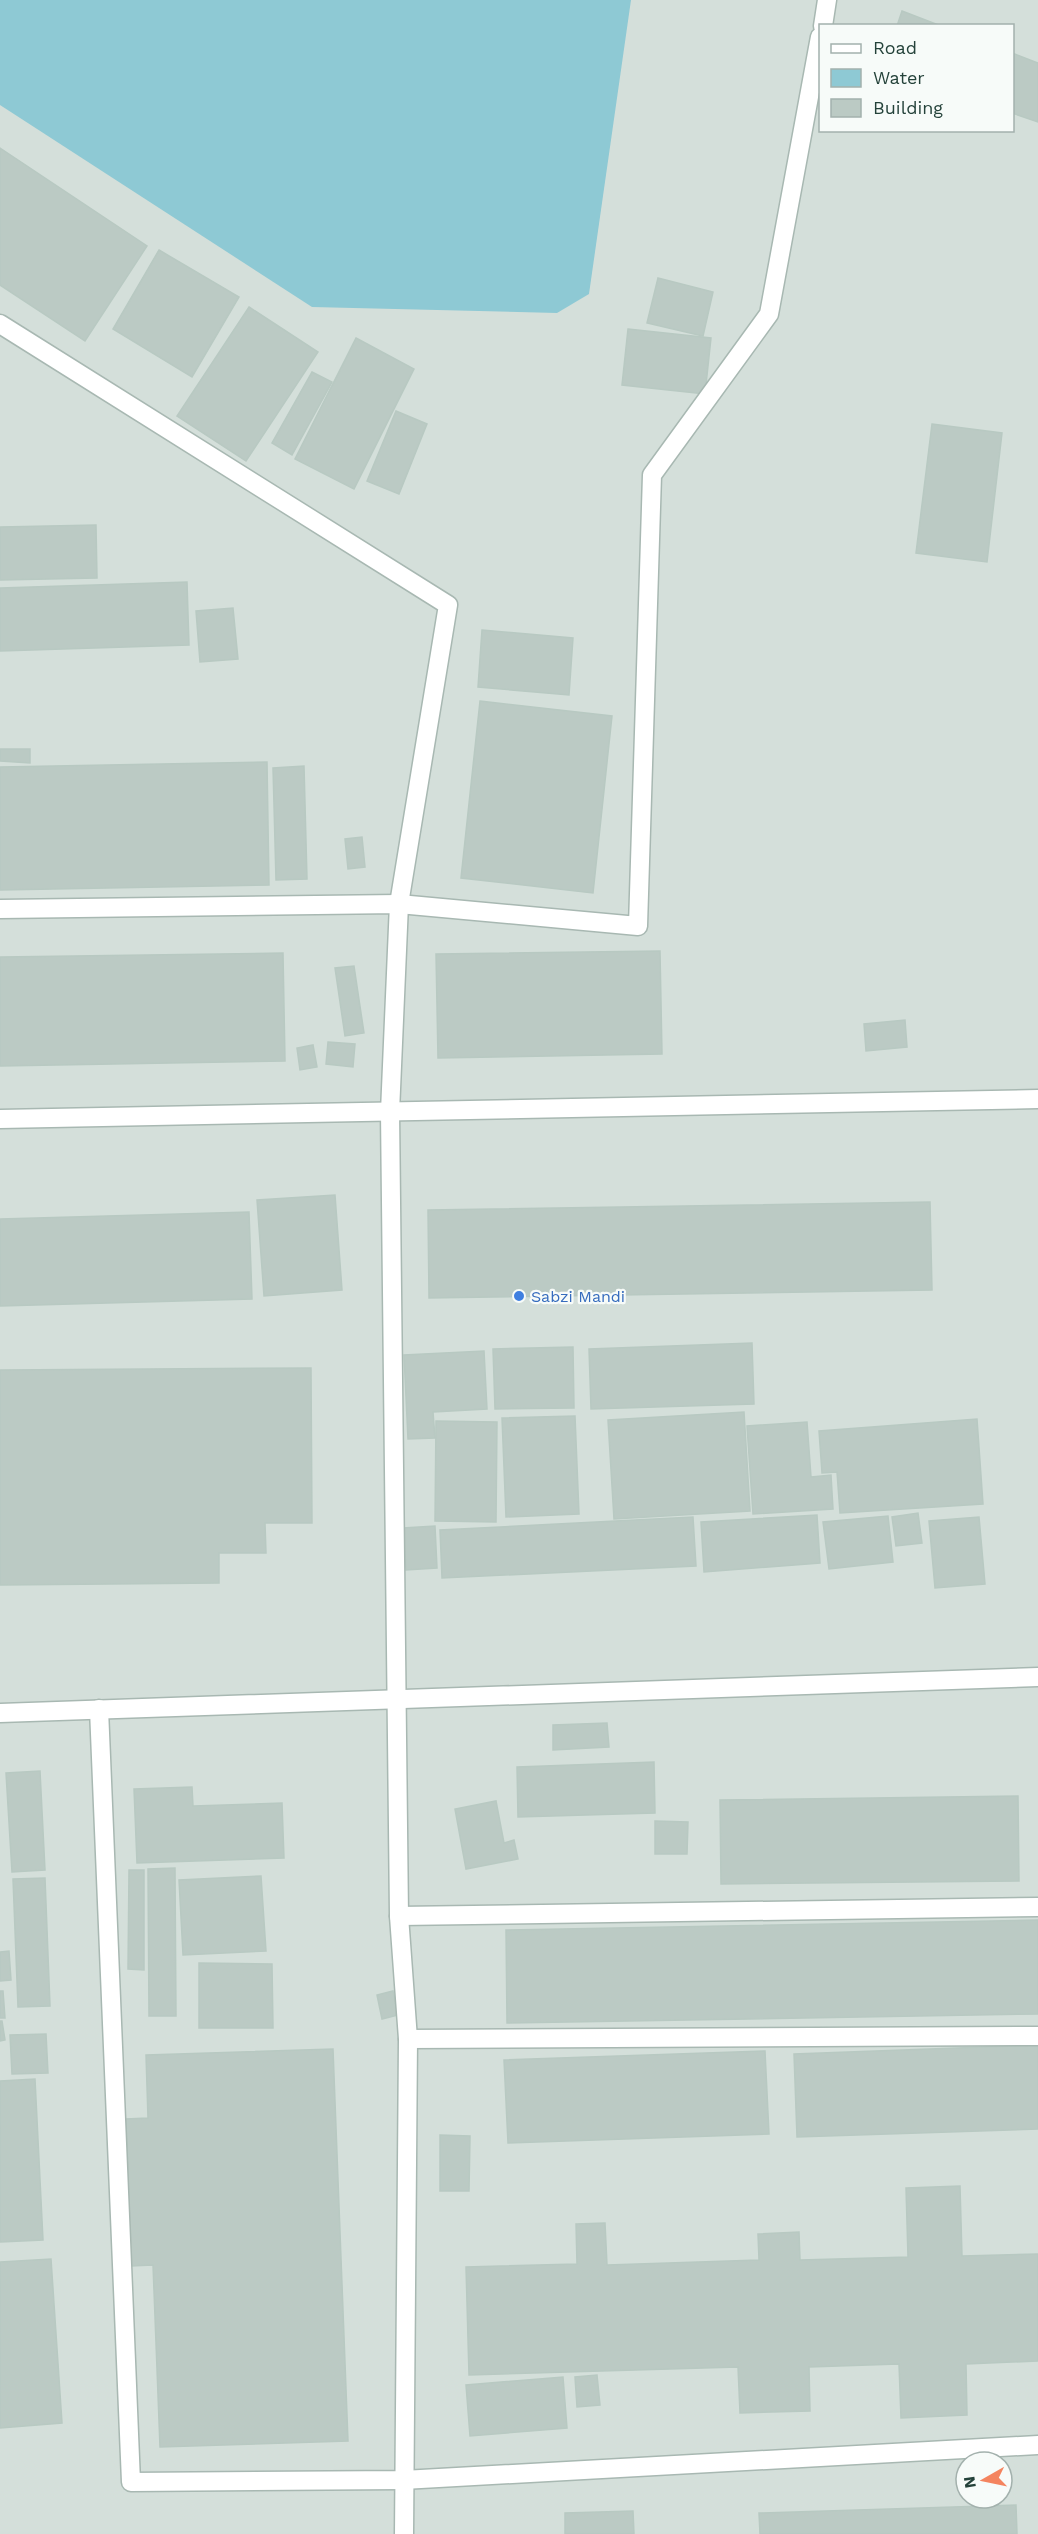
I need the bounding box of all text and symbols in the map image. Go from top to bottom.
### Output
legend [819,24,1014,132]
text: Road [873,37,917,58]
text: Water [873,67,925,88]
text: Building [873,97,943,118]
place label: Sabzi Mandi [531,1287,625,1306]
marker: Sabzi Mandi [512,1289,526,1303]
north arrow [954,2450,1014,2510]
text: N [959,2475,980,2490]

